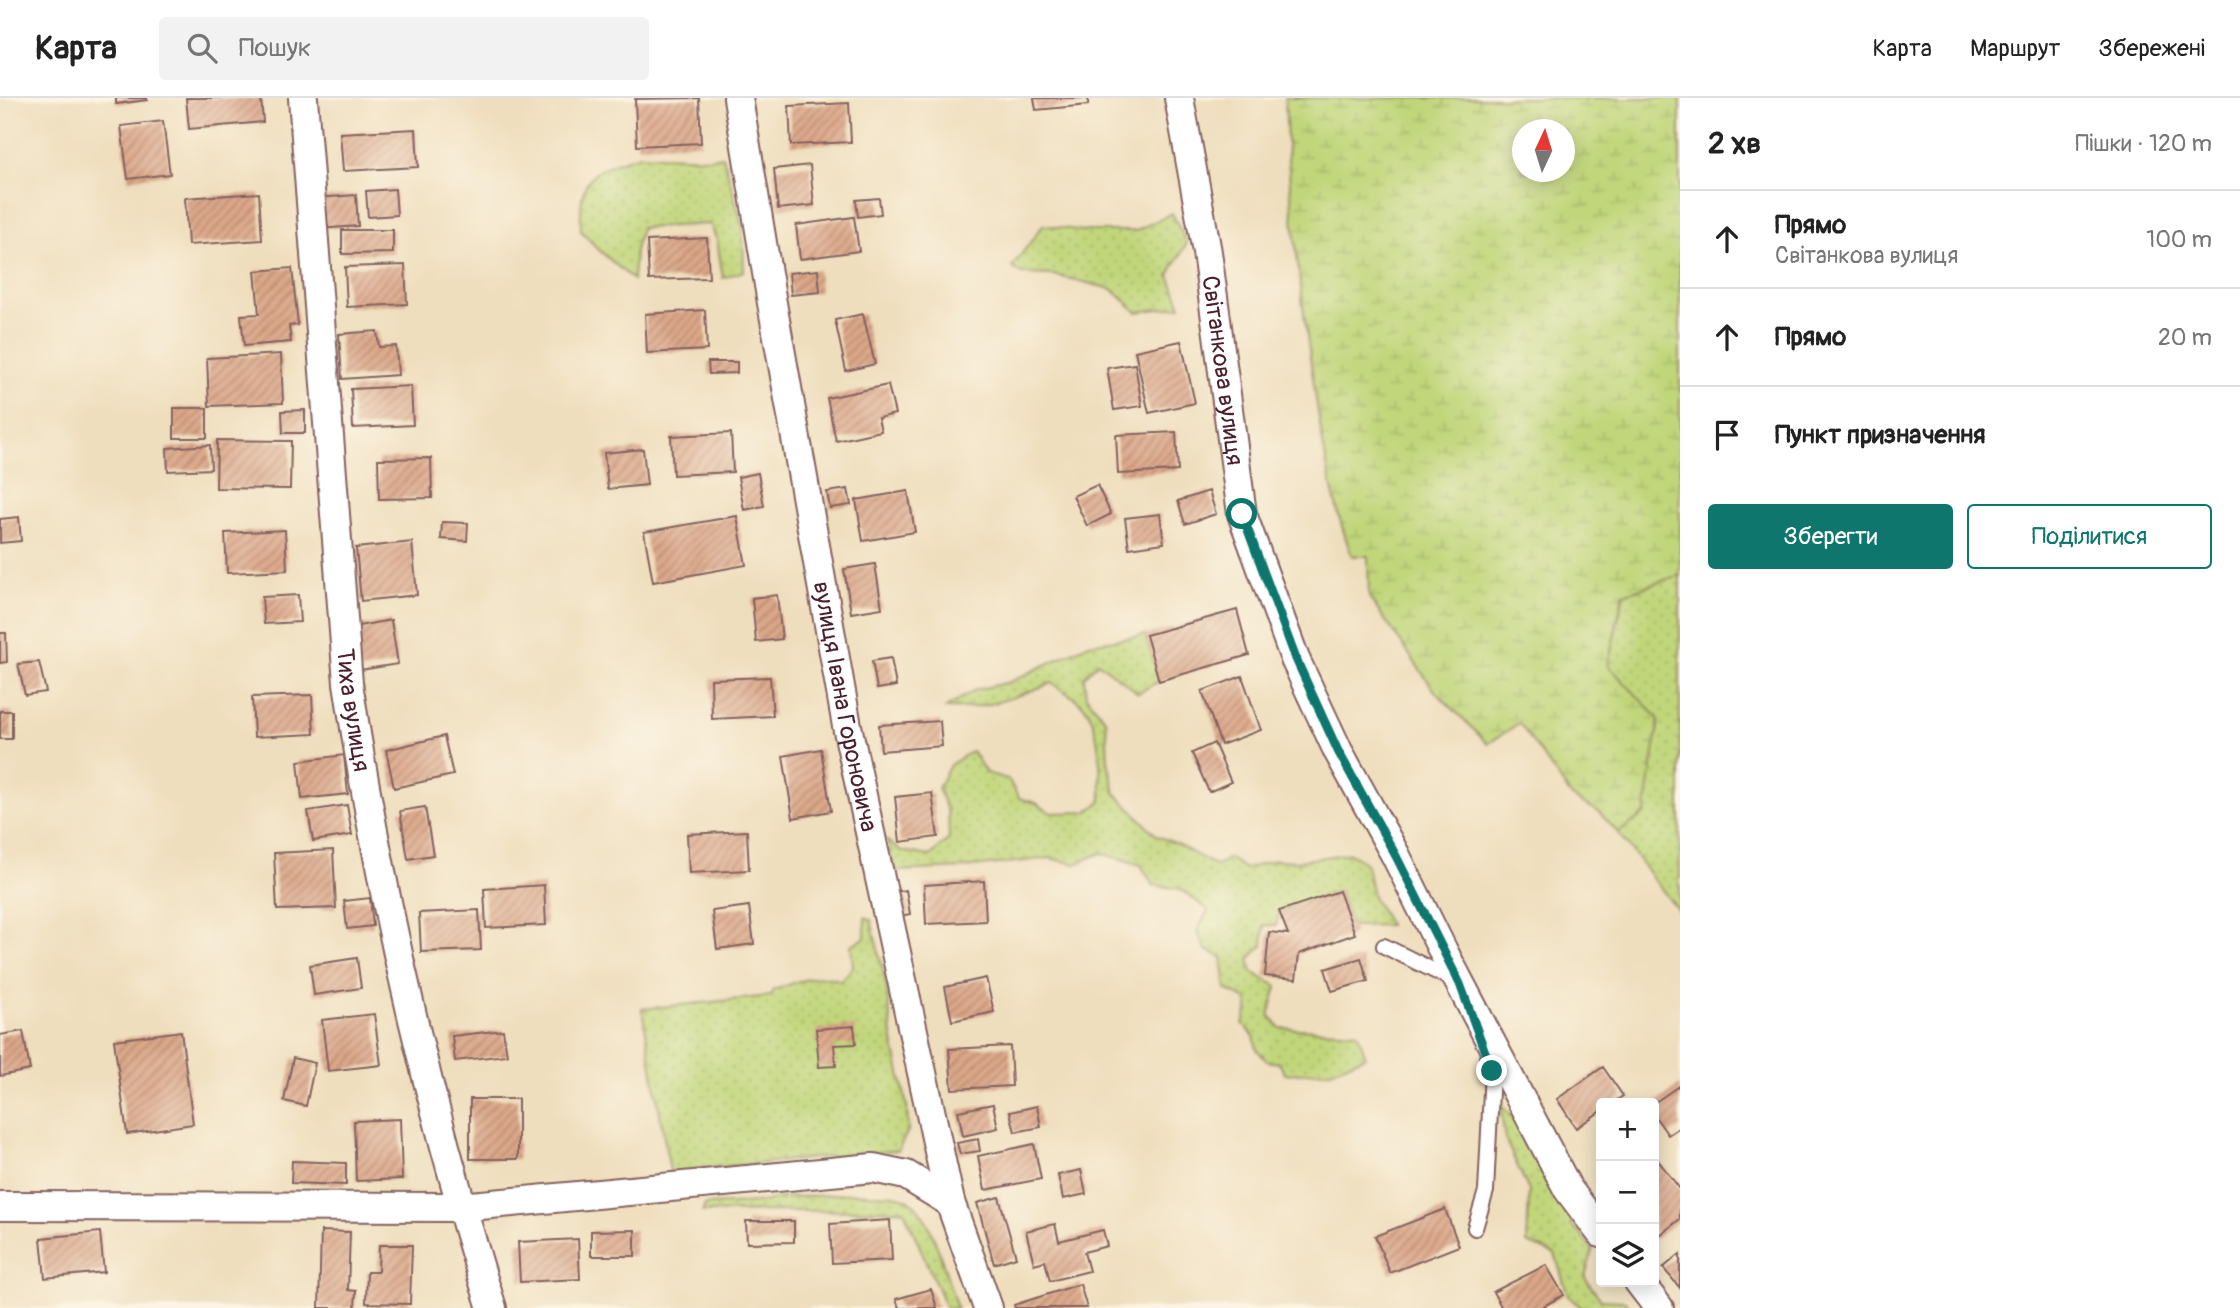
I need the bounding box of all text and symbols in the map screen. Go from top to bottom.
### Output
search box [159,17,649,80]
text: Карта [35,28,117,69]
icon: search [183,29,221,67]
text: Пошук [239,32,311,64]
text: Карта [1873,34,1932,63]
text: Маршрут [1970,34,2060,63]
text: Збережені [2098,34,2205,63]
north arrow [1512,119,1575,182]
text: 2 хв [1708,125,1761,162]
text: Пішки · 120 m [2075,129,2212,158]
text: Прямо [1775,209,1846,241]
icon: ahead [1708,220,1746,258]
text: 100 m [2146,225,2212,254]
text: Світанкова вулиця [1775,241,1958,270]
street label: Світанкова вулиця [1195,274,1249,467]
icon: ahead [1708,318,1746,356]
text: Прямо [1775,321,1846,353]
text: 20 m [2158,323,2212,352]
icon: arrive [1708,416,1746,454]
text: Пункт призначення [1775,419,1986,451]
route start [1226,498,1257,529]
button: Зберегти [1708,504,1953,569]
button: Поділитися [1967,504,2212,569]
street label: вулиця Івана Гороновича [807,579,883,835]
street label: Тиха вулиця [330,647,376,774]
route end [1476,1055,1507,1086]
map controls [1596,1098,1659,1287]
button: + [1596,1098,1659,1161]
button: − [1596,1161,1659,1224]
button: layers [1596,1224,1659,1287]

